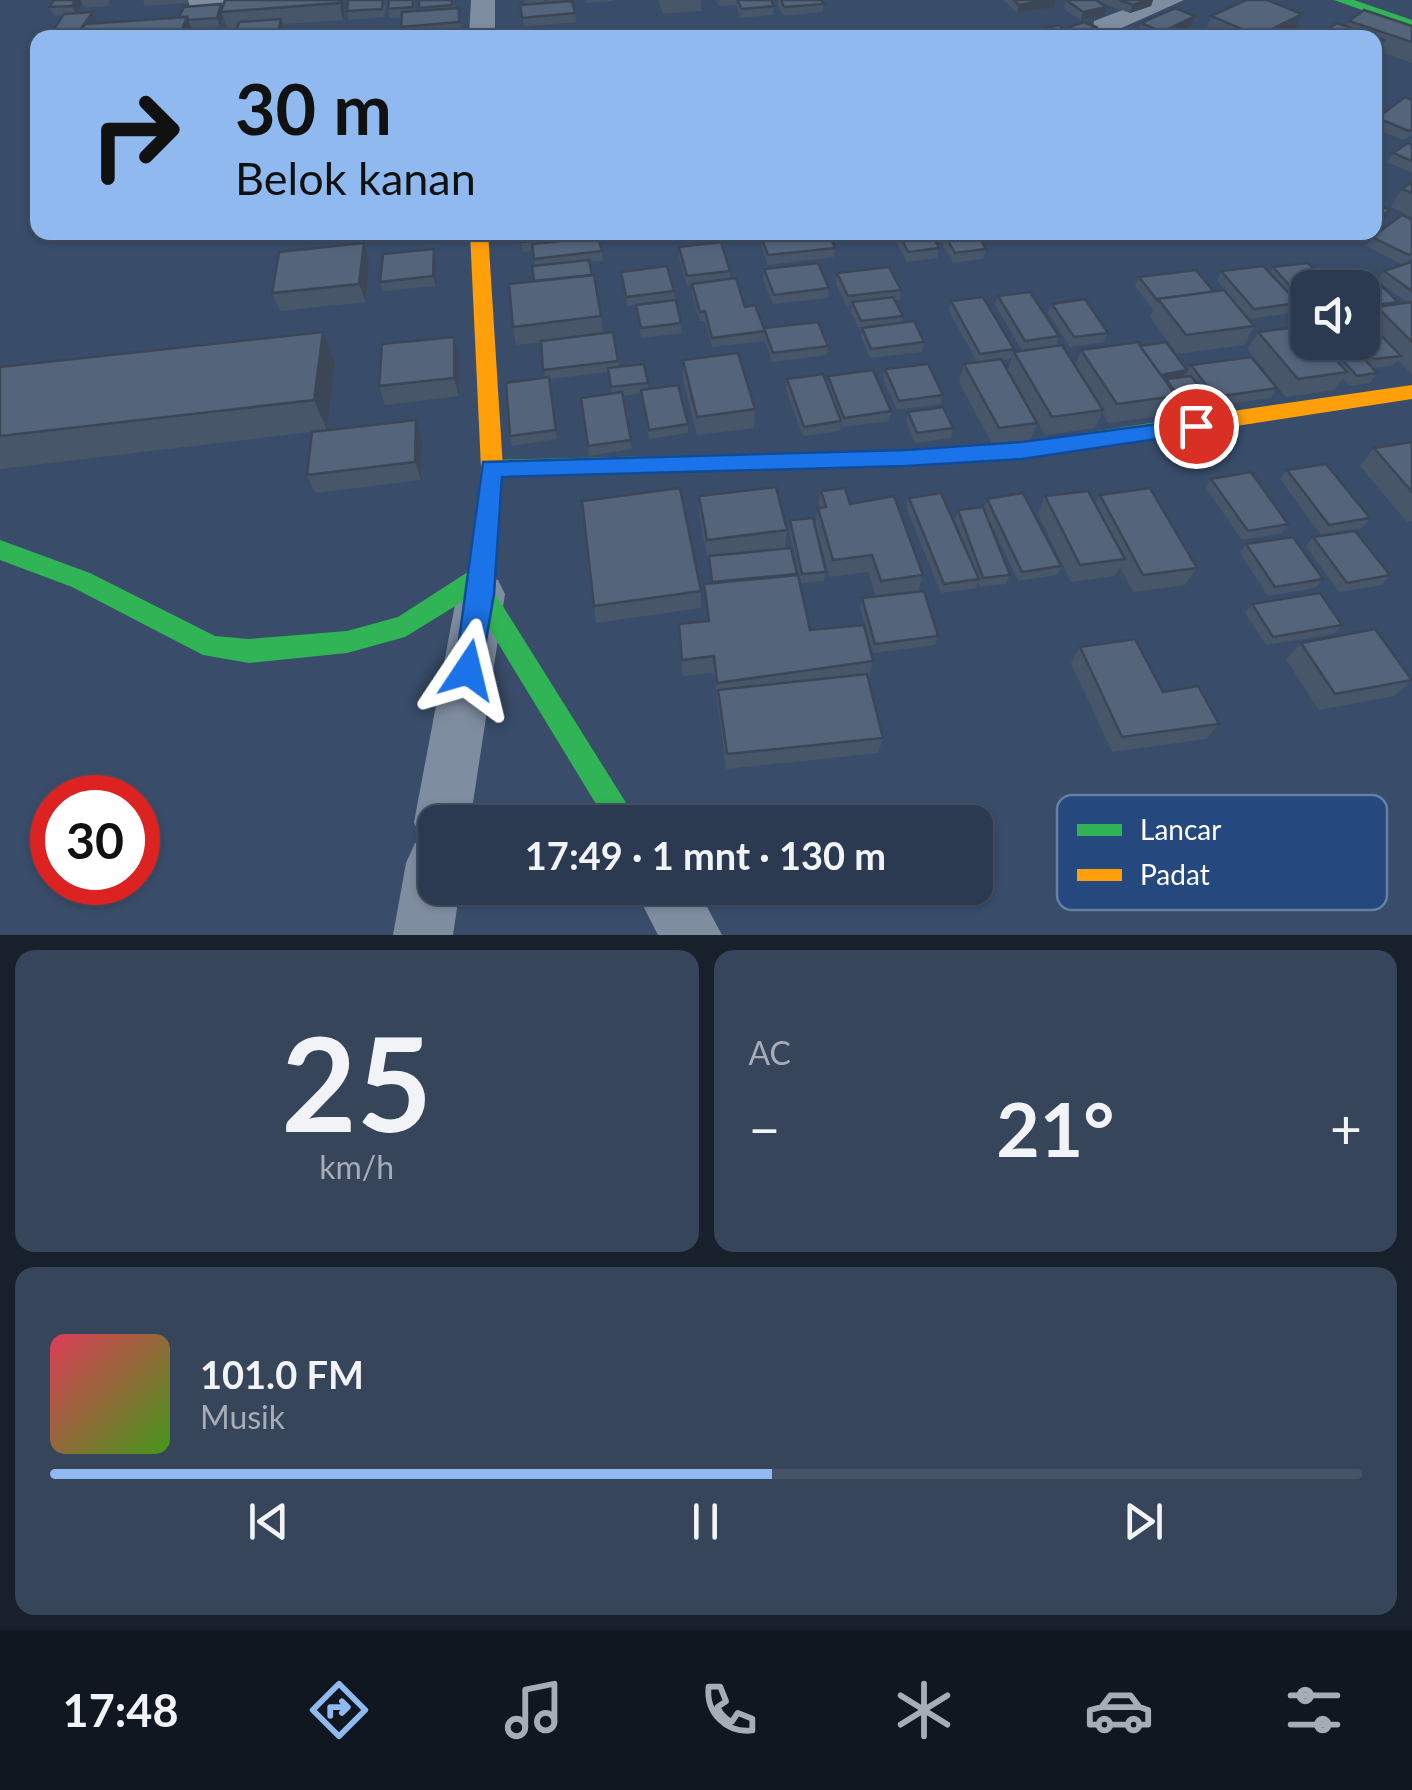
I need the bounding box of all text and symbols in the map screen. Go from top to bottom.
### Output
text: 30 m [235,66,392,150]
icon: right [70,70,200,200]
text: Belok kanan [235,151,476,205]
map controls [1290,270,1380,360]
button: sound [1290,270,1380,360]
pin [1154,384,1239,469]
icon: arrive [1169,399,1224,454]
position arrow [416,618,520,722]
speed limit sign: 30 [30,775,160,905]
legend [1057,795,1387,910]
text: Lancar [1140,812,1221,846]
text: 17:49 · 1 mnt · 130 m [525,832,886,878]
text: Padat [1140,857,1210,891]
text: 25 [281,1004,432,1160]
text: AC [749,1033,791,1072]
text: 21° [996,1083,1114,1173]
text: − [749,1095,780,1161]
text: + [1330,1095,1362,1161]
text: km/h [319,1147,394,1186]
text: 101.0 FM [200,1351,364,1397]
text: Musik [200,1397,285,1436]
icon: previous [241,1494,296,1549]
icon: pause [678,1494,733,1549]
icon: next [1116,1494,1171,1549]
icon: directions [304,1675,374,1745]
icon: music [499,1675,569,1745]
icon: phone [694,1675,764,1745]
icon: climate [889,1675,959,1745]
icon: car [1084,1675,1154,1745]
icon: filters [1279,1675,1349,1745]
text: 17:48 [63,1683,179,1737]

